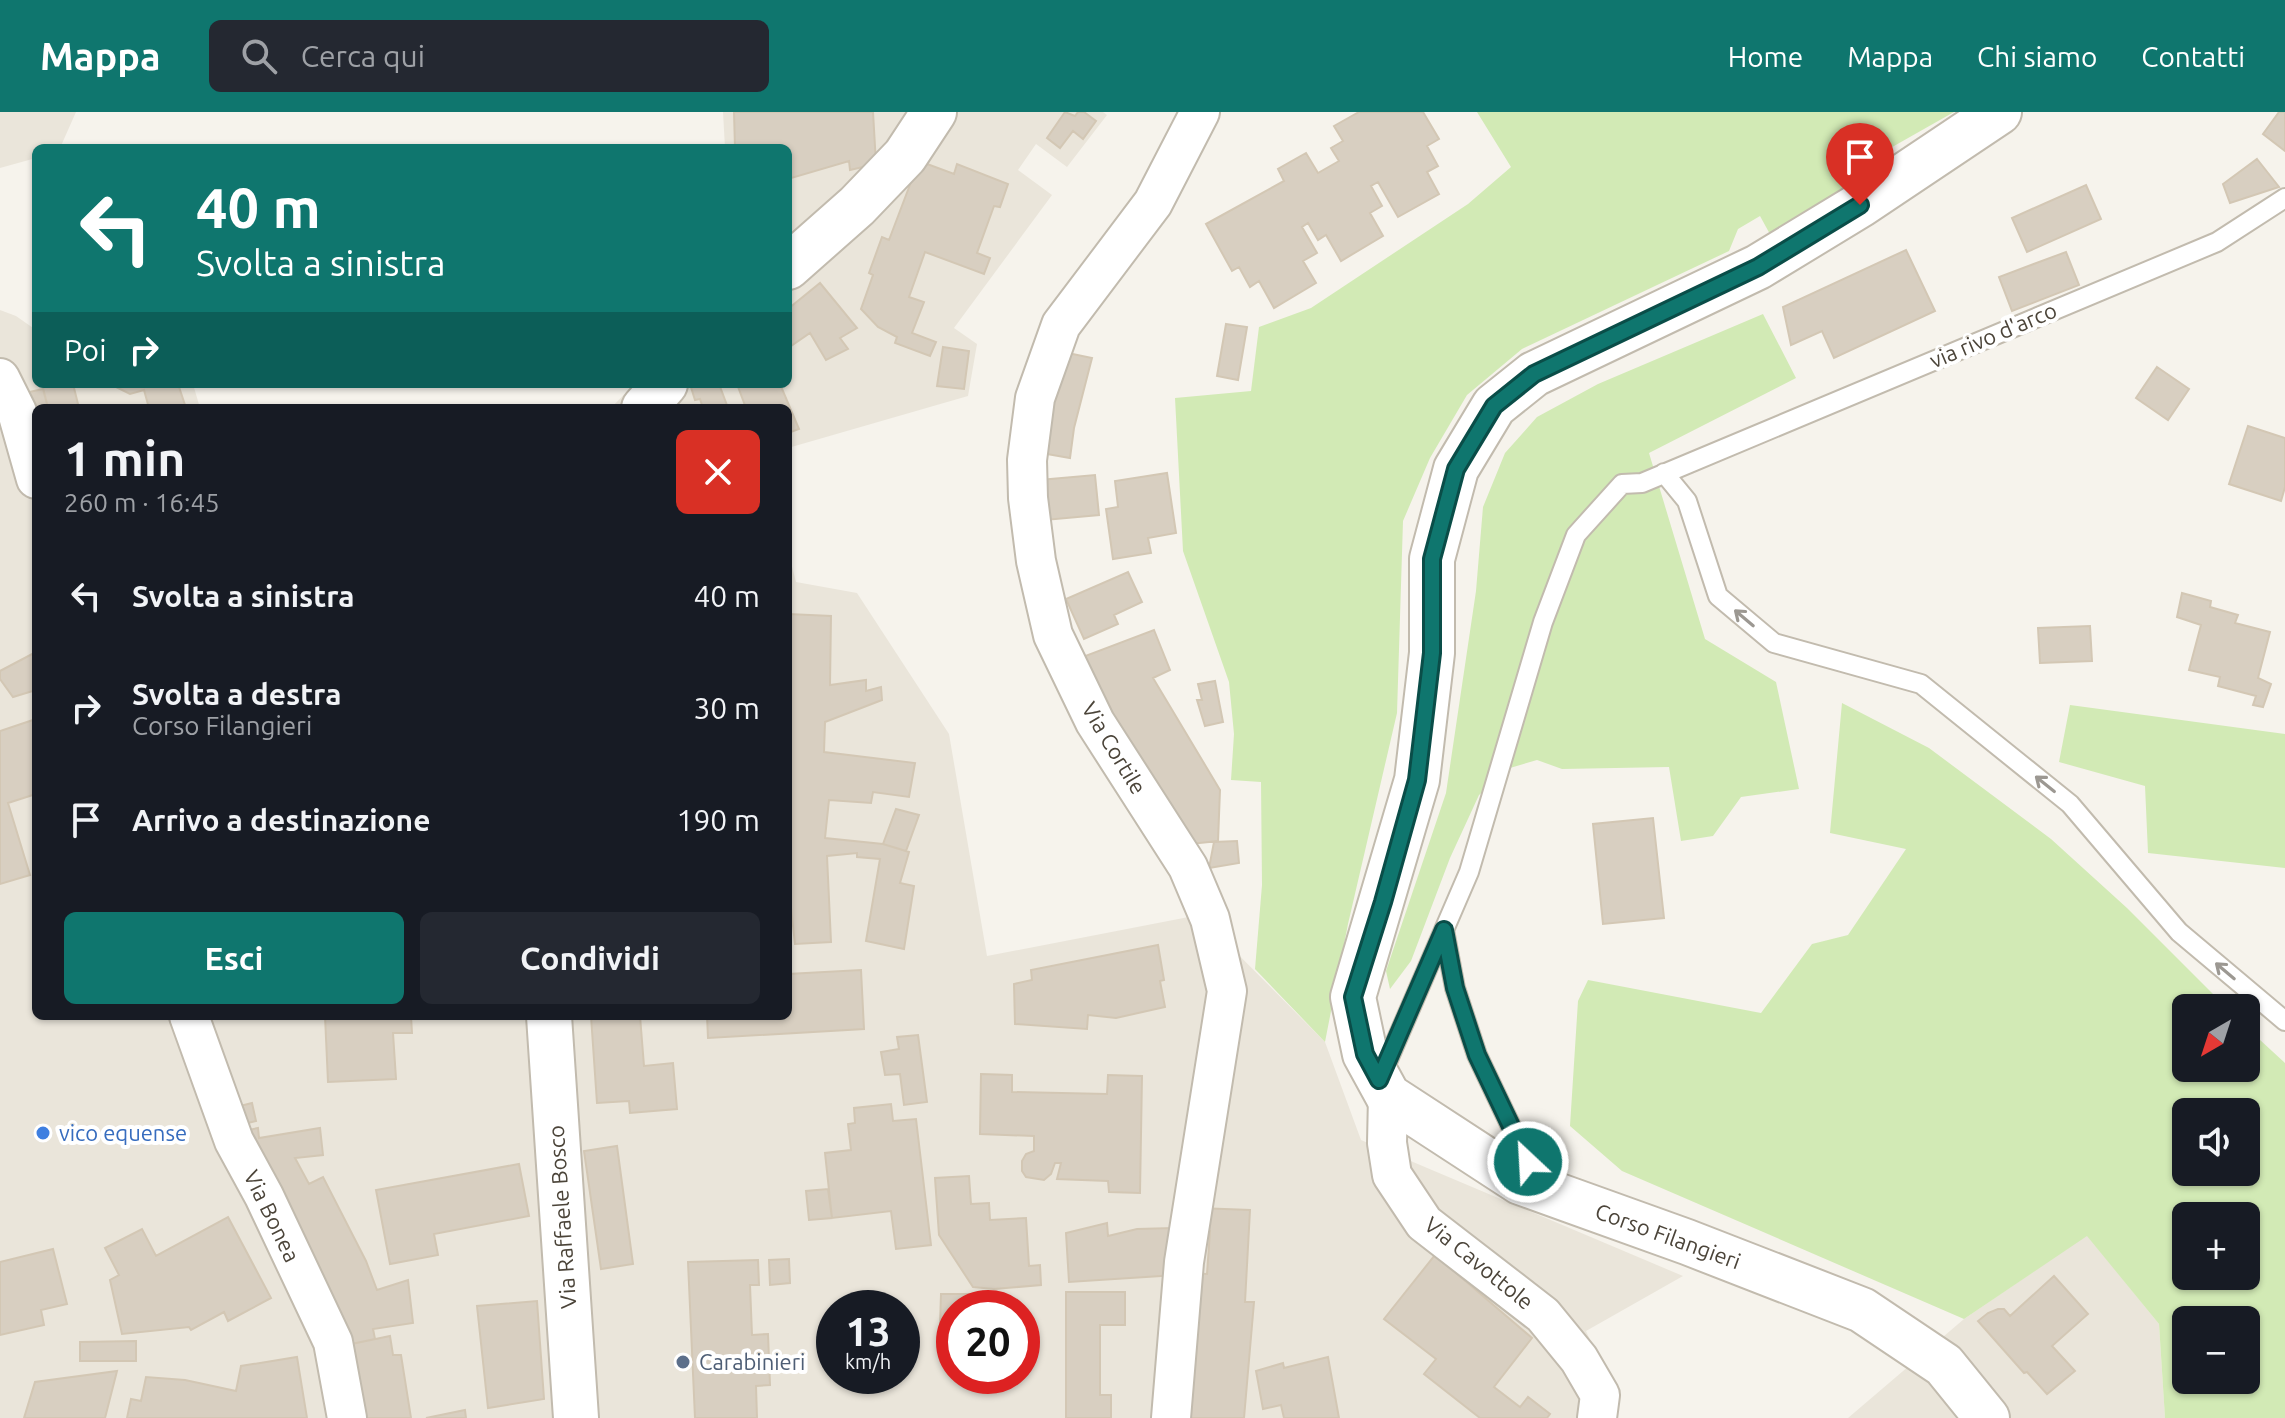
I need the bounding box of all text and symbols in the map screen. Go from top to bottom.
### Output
search box [209,20,769,92]
icon: search [237,34,281,78]
text: Mappa [40,35,161,77]
text: Cerca qui [301,39,425,73]
text: Home [1728,41,1803,72]
text: Mappa [1847,41,1933,72]
text: Chi siamo [1977,41,2097,72]
text: Contatti [2141,41,2245,72]
pin [1826,123,1894,205]
icon: arrive [1838,135,1882,179]
icon: left [64,176,168,280]
text: 40 m [196,176,321,239]
text: Svolta a sinistra [196,242,446,283]
street label: via rivo d'arco [1926,297,2060,373]
icon: right [122,328,166,372]
text: Poi [64,333,106,367]
button: close [676,430,760,514]
text: 1 min [64,431,185,485]
text: 260 m · 16:45 [64,488,220,517]
icon: left [64,574,108,618]
text: Svolta a sinistra [132,579,355,613]
text: 40 m [693,579,760,613]
one-way arrow [1735,609,1755,627]
text: Svolta a destra [132,677,341,711]
icon: right [64,686,108,730]
text: 30 m [693,691,760,725]
street label: Via Cortile [1077,697,1152,798]
text: Corso Filangieri [132,711,312,740]
one-way arrow [2035,775,2056,793]
icon: arrive [64,798,108,842]
text: Arrivo a destinazione [132,803,430,837]
text: 190 m [676,803,760,837]
button: Esci [64,912,404,1004]
button: Condividi [420,912,760,1004]
one-way arrow [2215,962,2236,980]
north arrow [2172,994,2260,1082]
map controls [2172,994,2260,1394]
button: sound [2172,1098,2260,1186]
place label: vico equense [59,1120,187,1145]
position arrow [1486,1120,1570,1204]
marker: vico equense [34,1124,52,1142]
street label: Via Raffaele Bosco [543,1124,580,1310]
street label: Via Bonea [239,1166,305,1266]
street label: Corso Filangieri [1592,1198,1744,1273]
button: + [2172,1202,2260,1290]
street label: Via Cavottole [1420,1211,1539,1314]
speed limit sign: 20 [936,1290,1040,1394]
button: − [2172,1306,2260,1394]
text: 13 [845,1309,891,1354]
place label: Carabinieri [699,1349,805,1374]
text: km/h [845,1350,891,1373]
marker: Carabinieri [674,1353,692,1371]

